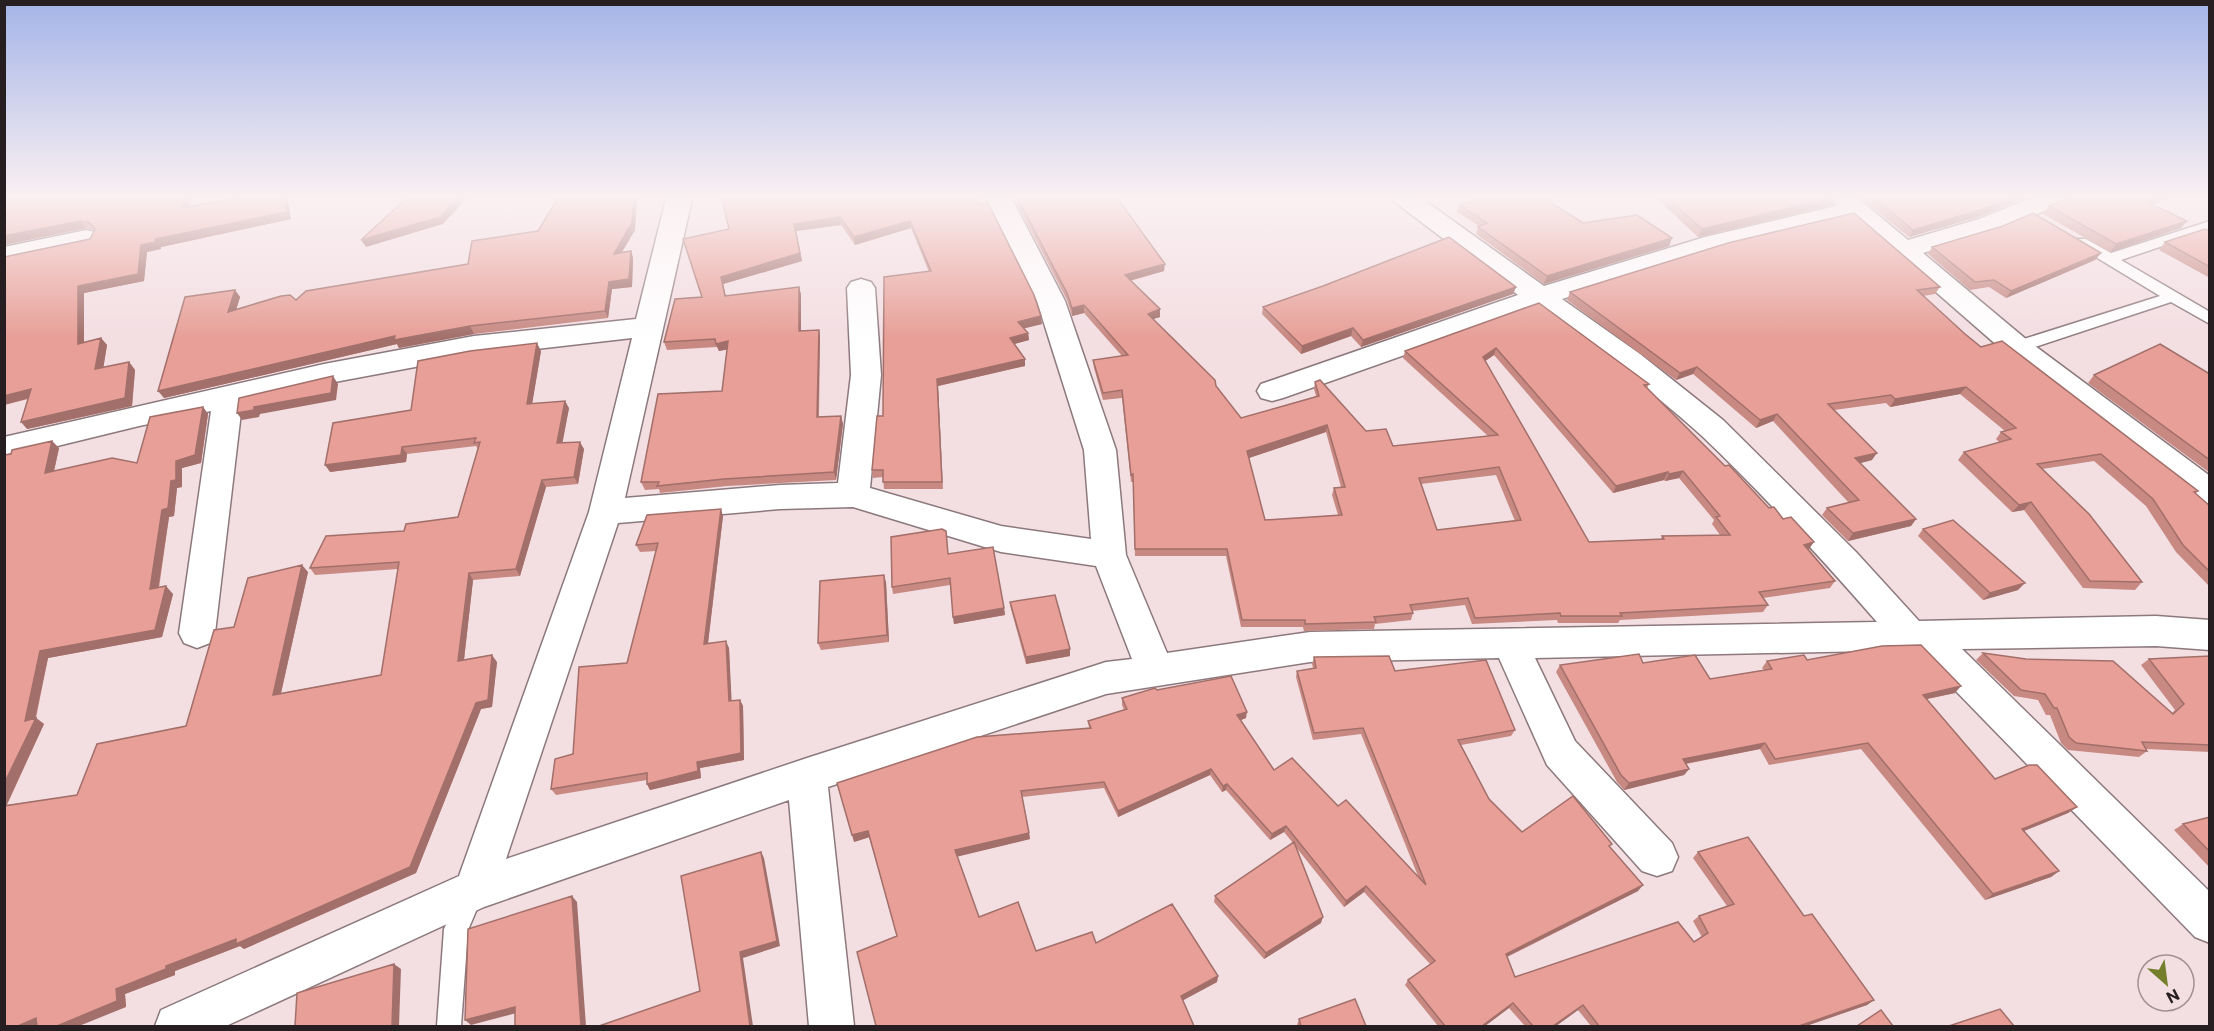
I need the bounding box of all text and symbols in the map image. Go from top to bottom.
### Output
north arrow [2136,953,2196,1013]
text: N [2164,985,2183,1008]

